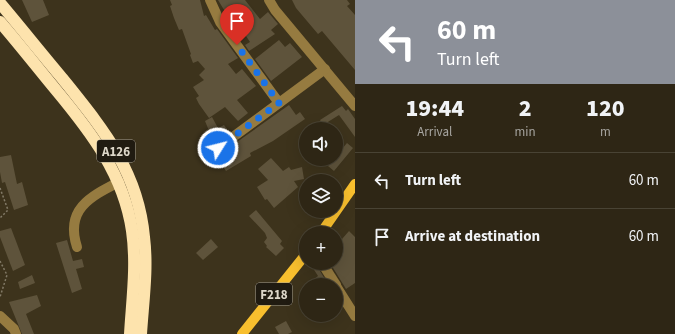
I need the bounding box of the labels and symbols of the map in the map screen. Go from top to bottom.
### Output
pin [220,4,254,45]
position arrow [197,127,239,169]
road number: A126 [97,140,135,162]
road number: F218 [256,283,292,305]

